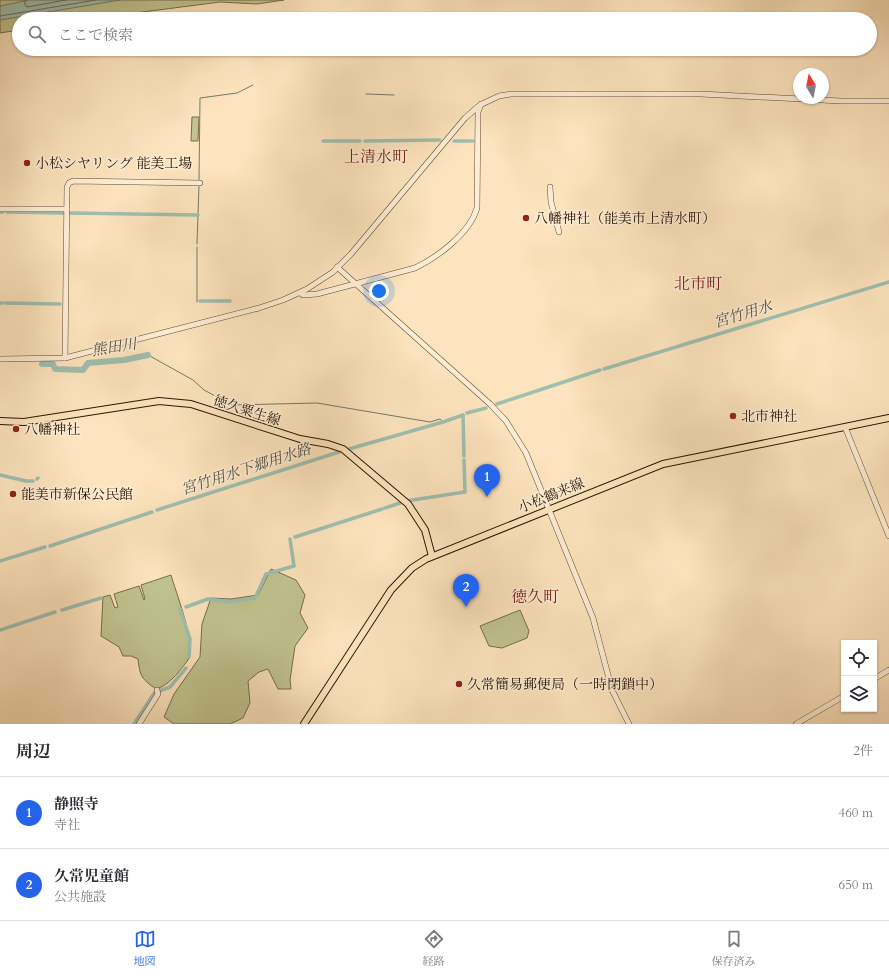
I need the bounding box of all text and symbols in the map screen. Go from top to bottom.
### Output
search box [12,12,877,56]
icon: search [26,23,48,45]
text: ここで検索 [58,25,133,45]
north arrow [793,68,829,104]
district label: 上清水町 [344,146,408,168]
place label: 小松シヤリング 能美工場 [35,154,192,173]
marker: 小松シヤリング 能美工場 [22,158,32,168]
place label: 八幡神社（能美市上清水町） [534,209,716,228]
marker: 八幡神社（能美市上清水町） [521,213,531,223]
district label: 北市町 [674,273,722,295]
your location [369,281,389,301]
water label: 宮竹用水 [711,295,777,332]
water label: 熊田川 [90,333,140,360]
street label: 徳久粟生線 [211,391,283,430]
place label: 北市神社 [741,407,797,426]
marker: 北市神社 [728,411,738,421]
place label: 八幡神社 [24,420,80,439]
marker: 八幡神社 [11,424,21,434]
water label: 宮竹用水下郷用水路 [179,438,314,499]
pin: 1 [474,464,500,497]
street label: 小松鶴来線 [515,474,587,517]
place label: 能美市新保公民館 [21,485,133,504]
marker: 能美市新保公民館 [8,489,18,499]
pin: 2 [453,574,479,607]
district label: 徳久町 [511,586,559,608]
map controls [841,640,877,712]
button: locate [841,640,877,676]
place label: 久常簡易郵便局（一時閉鎖中） [467,675,663,694]
button: layers [841,676,877,712]
marker: 久常簡易郵便局（一時閉鎖中） [454,679,464,689]
text: 周辺 [16,740,50,763]
text: 2件 [853,742,873,760]
text: 静照寺 [54,794,99,814]
text: 1 [26,804,32,822]
text: 460 m [839,804,873,822]
text: 寺社 [54,816,80,834]
text: 久常児童館 [54,866,129,886]
text: 2 [26,876,32,894]
text: 650 m [839,876,873,894]
text: 公共施設 [54,888,106,906]
tab: 地図 [134,928,156,969]
tab: 経路 [423,928,445,969]
tab: 保存済み [712,928,756,969]

